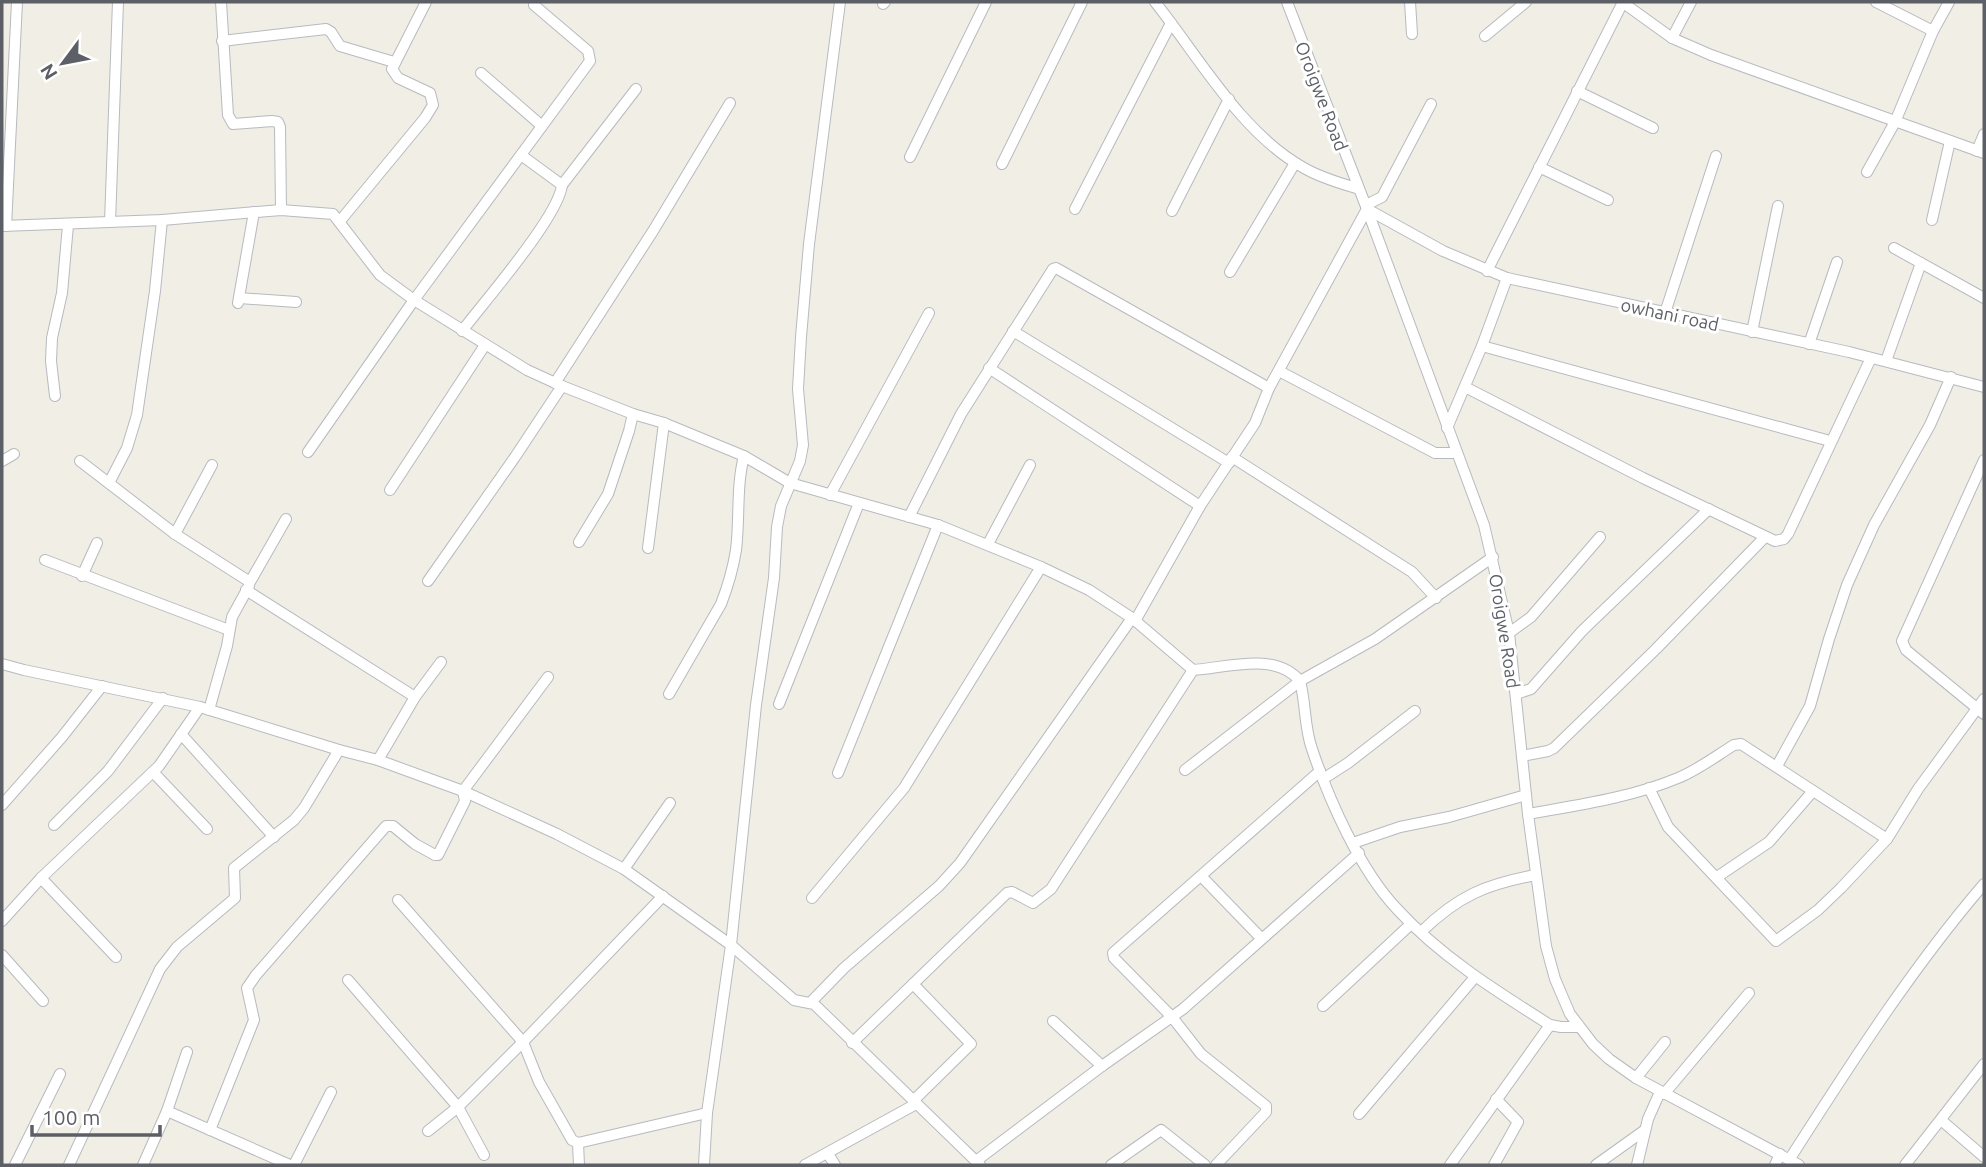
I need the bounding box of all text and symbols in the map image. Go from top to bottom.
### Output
north arrow [28,28,98,98]
street label: Oroigwe Road [1292,38,1352,154]
text: N [35,60,62,84]
street label: owhani road [1619,294,1721,334]
street label: Oroigwe Road [1486,572,1524,690]
scale bar [32,1094,159,1138]
text: 100 m [42,1105,100,1129]

